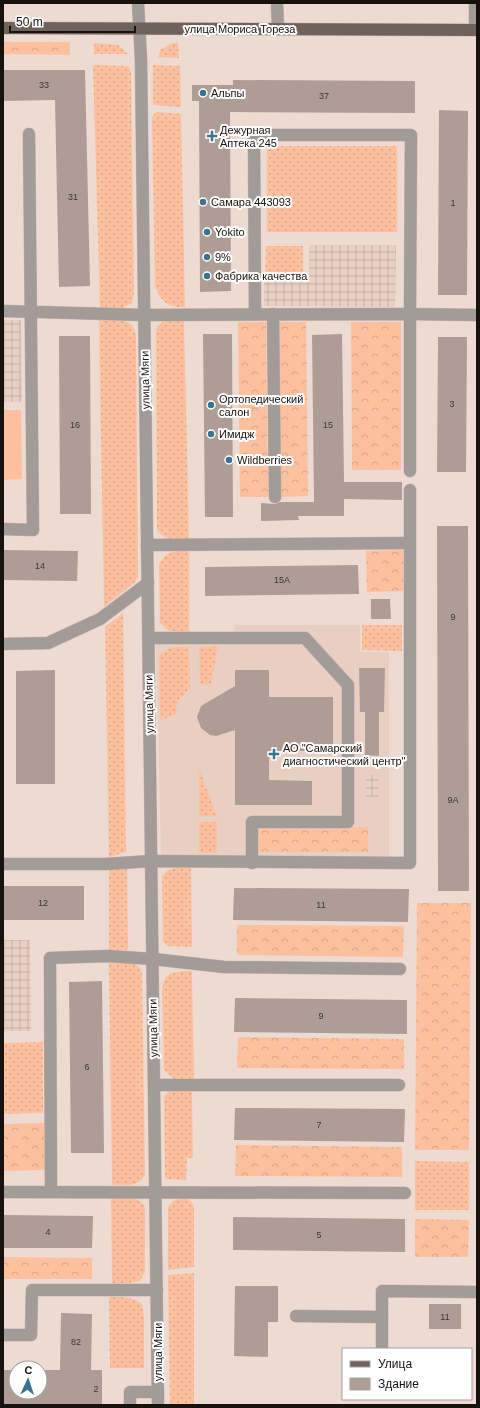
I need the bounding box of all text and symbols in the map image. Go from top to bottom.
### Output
scale bar [10,8,135,34]
text: 50 m [16,15,43,29]
street label: улица Мориса Тореза [185,23,296,35]
house number: 33 [39,80,49,90]
place label: Альпы [211,87,244,99]
marker: Альпы [198,88,208,98]
house number: 37 [319,91,329,101]
place label: Дежурная Аптека 245 [220,124,277,149]
marker: Дежурная Аптека 245 [207,131,217,141]
house number: 31 [68,192,78,202]
place label: Самара 443093 [211,196,291,208]
marker: Самара 443093 [198,197,208,207]
house number: 1 [450,198,456,208]
place label: Yokito [215,226,245,238]
marker: Yokito [202,227,212,237]
place label: 9% [215,251,231,263]
marker: 9% [202,252,212,262]
place label: Фабрика качества [215,270,308,282]
marker: Фабрика качества [202,271,212,281]
street label: улица Мяги [138,351,152,409]
place label: Ортопедический салон [219,393,303,418]
house number: 3 [449,399,455,409]
marker: Ортопедический салон [206,400,216,410]
house number: 16 [70,420,80,430]
house number: 15 [323,420,333,430]
place label: Имидж [219,428,255,440]
marker: Имидж [206,429,216,439]
place label: Wildberries [237,454,293,466]
marker: Wildberries [224,455,234,465]
house number: 14 [35,561,45,571]
house number: 15А [274,575,290,585]
house number: 9 [450,612,456,622]
street label: улица Мяги [142,675,156,733]
place label: АО "Самарский диагностический центр" [283,742,406,767]
marker: АО "Самарский диагностический центр" [268,748,280,760]
house number: 9А [447,795,459,805]
house number: 12 [38,898,48,908]
house number: 11 [316,900,326,910]
street label: улица Мяги [146,999,160,1057]
house number: 9 [318,1011,324,1021]
house number: 6 [84,1062,90,1072]
house number: 7 [316,1120,322,1130]
house number: 4 [45,1227,51,1237]
house number: 5 [316,1230,322,1240]
house number: 11 [440,1312,450,1322]
street label: улица Мяги [152,1323,164,1381]
house number: 82 [71,1337,81,1347]
legend [342,1348,472,1400]
text: Улица [378,1357,412,1371]
north arrow [8,1360,48,1400]
text: С [24,1364,33,1376]
text: Здание [378,1377,419,1391]
house number: 2 [93,1384,99,1394]

